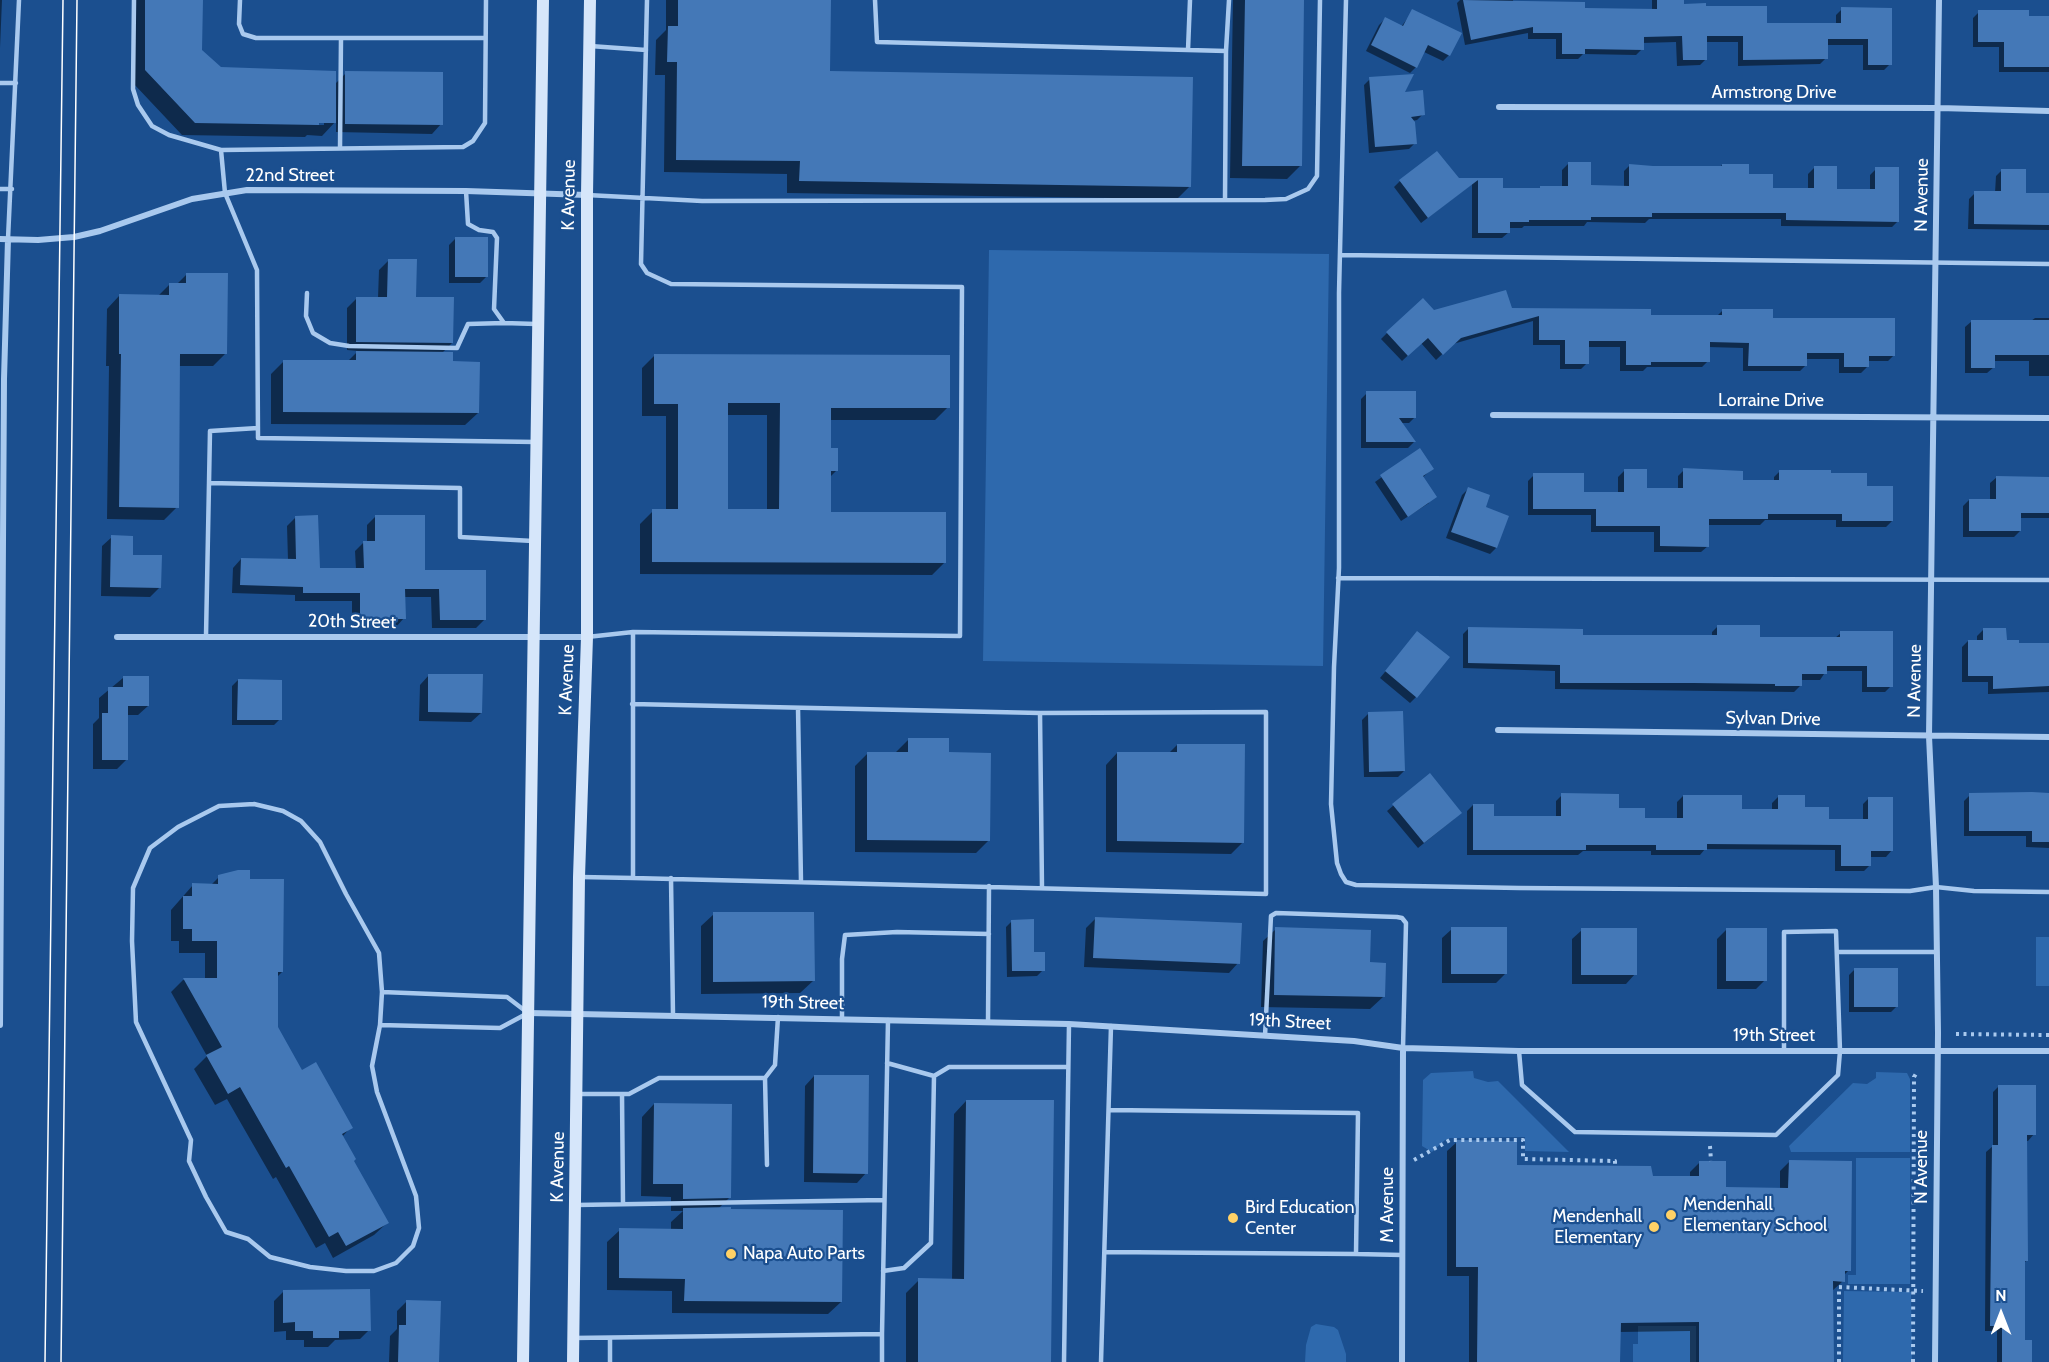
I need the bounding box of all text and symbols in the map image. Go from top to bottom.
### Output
street label: Armstrong Drive [1712,82,1836,104]
street label: N Avenue [1911,158,1933,232]
street label: K Avenue [558,159,580,231]
street label: 22nd Street [245,165,335,187]
street label: Lorraine Drive [1718,390,1824,412]
street label: 20th Street [308,610,396,634]
street label: K Avenue [555,644,579,716]
street label: N Avenue [1904,644,1926,718]
street label: Sylvan Drive [1725,707,1821,731]
street label: 19th Street [762,991,844,1015]
street label: 19th Street [1248,1009,1332,1035]
street label: 19th Street [1733,1025,1815,1047]
street label: N Avenue [1911,1130,1933,1204]
street label: K Avenue [547,1131,569,1203]
street label: M Avenue [1377,1167,1399,1243]
place label: Mendenhall Elementary School [1683,1194,1827,1236]
place label: Bird Education Center [1245,1197,1355,1240]
place label: Mendenhall Elementary [1552,1206,1642,1248]
marker: Mendenhall Elementary School [1664,1208,1678,1222]
marker: Bird Education Center [1226,1211,1240,1225]
marker: Mendenhall Elementary [1647,1220,1661,1234]
place label: Napa Auto Parts [743,1243,865,1265]
marker: Napa Auto Parts [724,1247,738,1261]
north arrow [1971,1284,2031,1344]
text: N [1995,1286,2007,1305]

